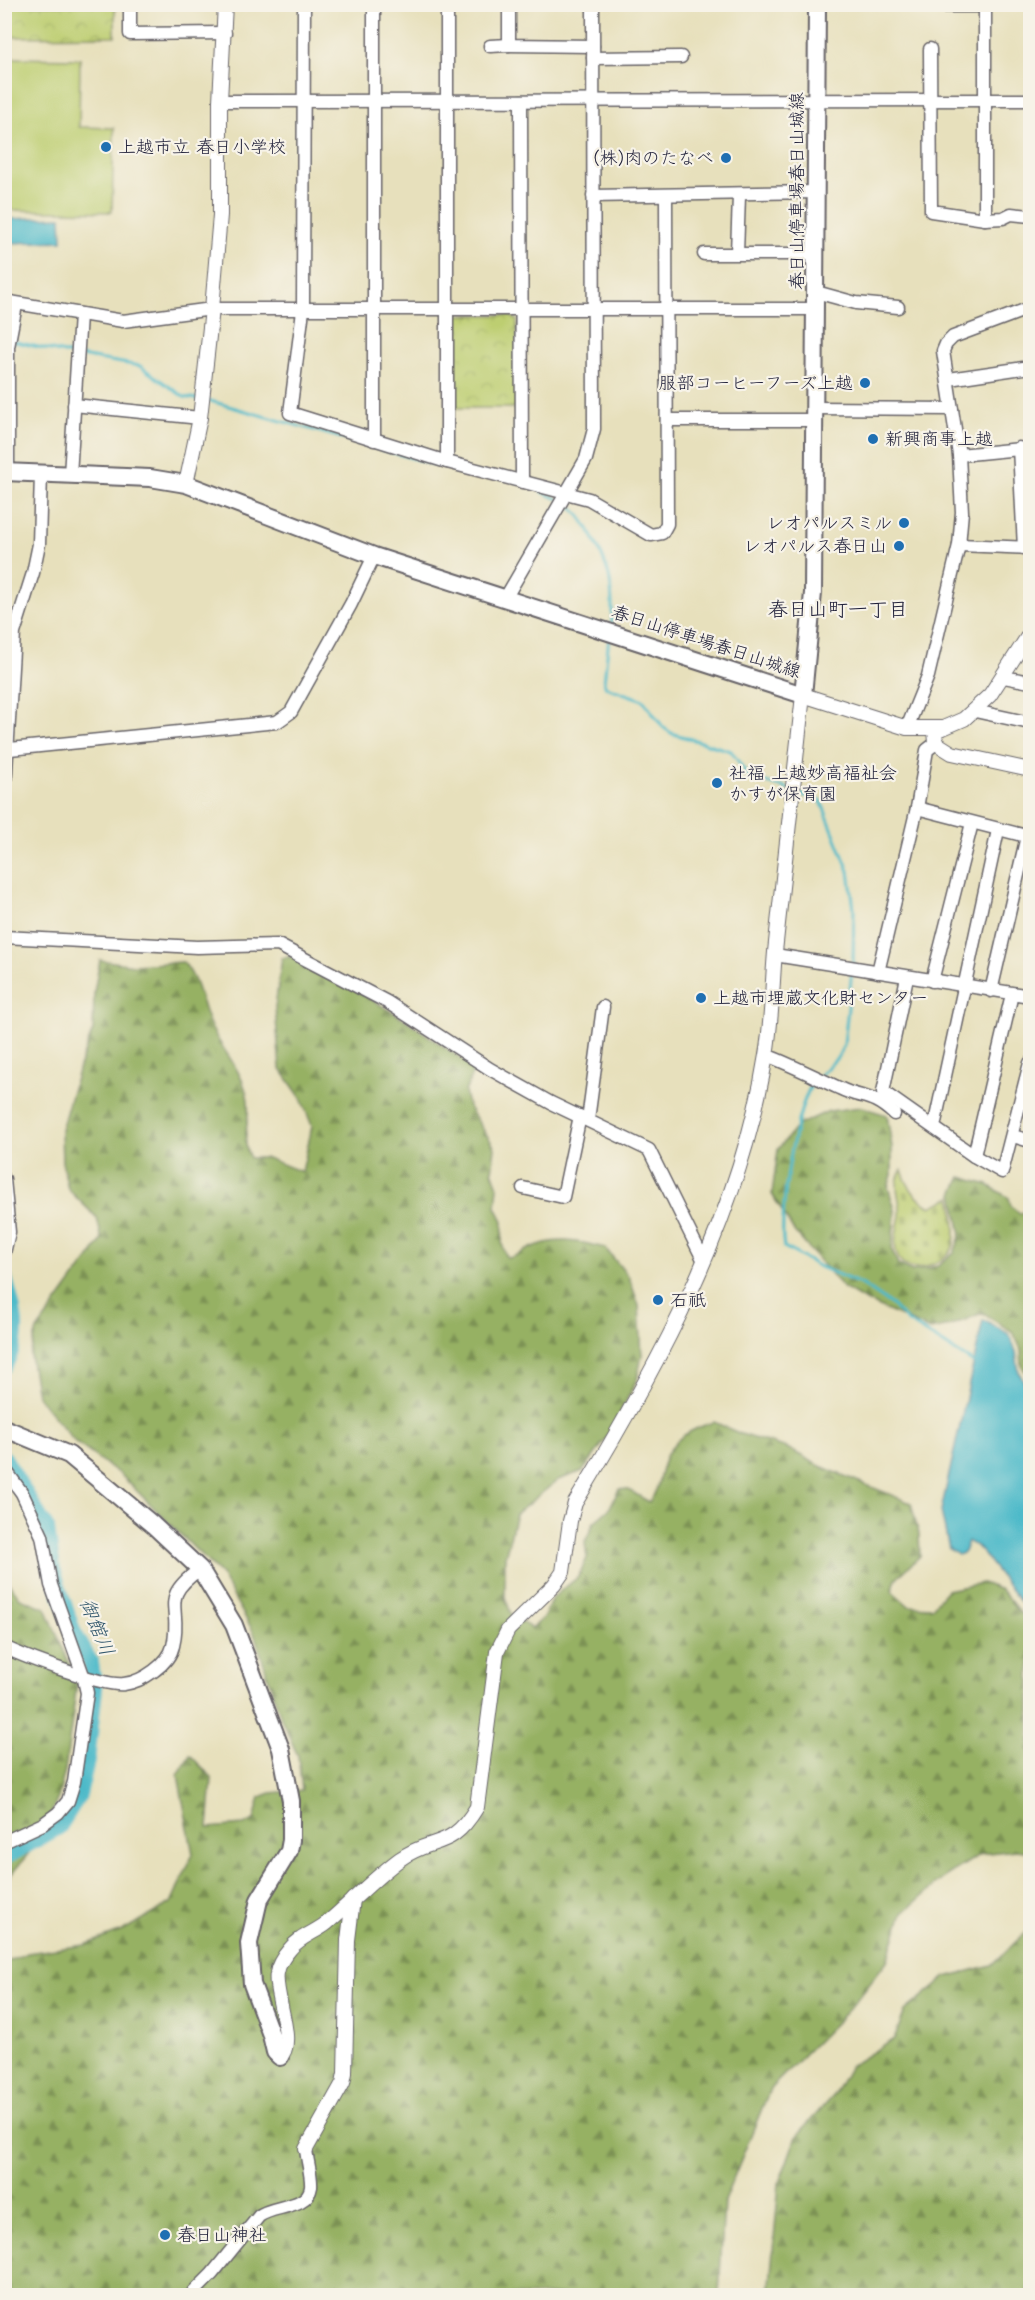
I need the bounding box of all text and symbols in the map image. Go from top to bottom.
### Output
street label: 春日山停車場春日山城線 [787,92,808,290]
place label: 上越市立 春日小学校 [118,137,286,158]
marker: 上越市立 春日小学校 [99,140,113,154]
place label: (株)肉のたなべ [594,148,714,169]
marker: (株)肉のたなべ [719,151,733,165]
place label: 服部コーヒーフーズ上越 [659,373,853,394]
marker: 服部コーヒーフーズ上越 [858,376,872,390]
place label: 新興商事上越 [885,429,993,450]
marker: 新興商事上越 [866,432,880,446]
place label: レオパルスミル [766,513,892,534]
marker: レオパルスミル [897,516,911,530]
place label: レオパルス春日山 [743,536,887,557]
marker: レオパルス春日山 [892,539,906,553]
district label: 春日山町一丁目 [768,598,908,621]
street label: 春日山停車場春日山城線 [609,601,803,683]
place label: 社福 上越妙高福祉会 かすが保育園 [729,763,897,805]
marker: 社福 上越妙高福祉会 かすが保育園 [710,776,724,790]
place label: 上越市埋蔵文化財センター [713,988,928,1009]
marker: 上越市埋蔵文化財センター [694,991,708,1005]
place label: 石祇 [670,1290,706,1311]
marker: 石祇 [651,1293,665,1307]
water label: 御館川 [75,1595,119,1659]
place label: 春日山神社 [177,2225,267,2246]
marker: 春日山神社 [158,2228,172,2242]

